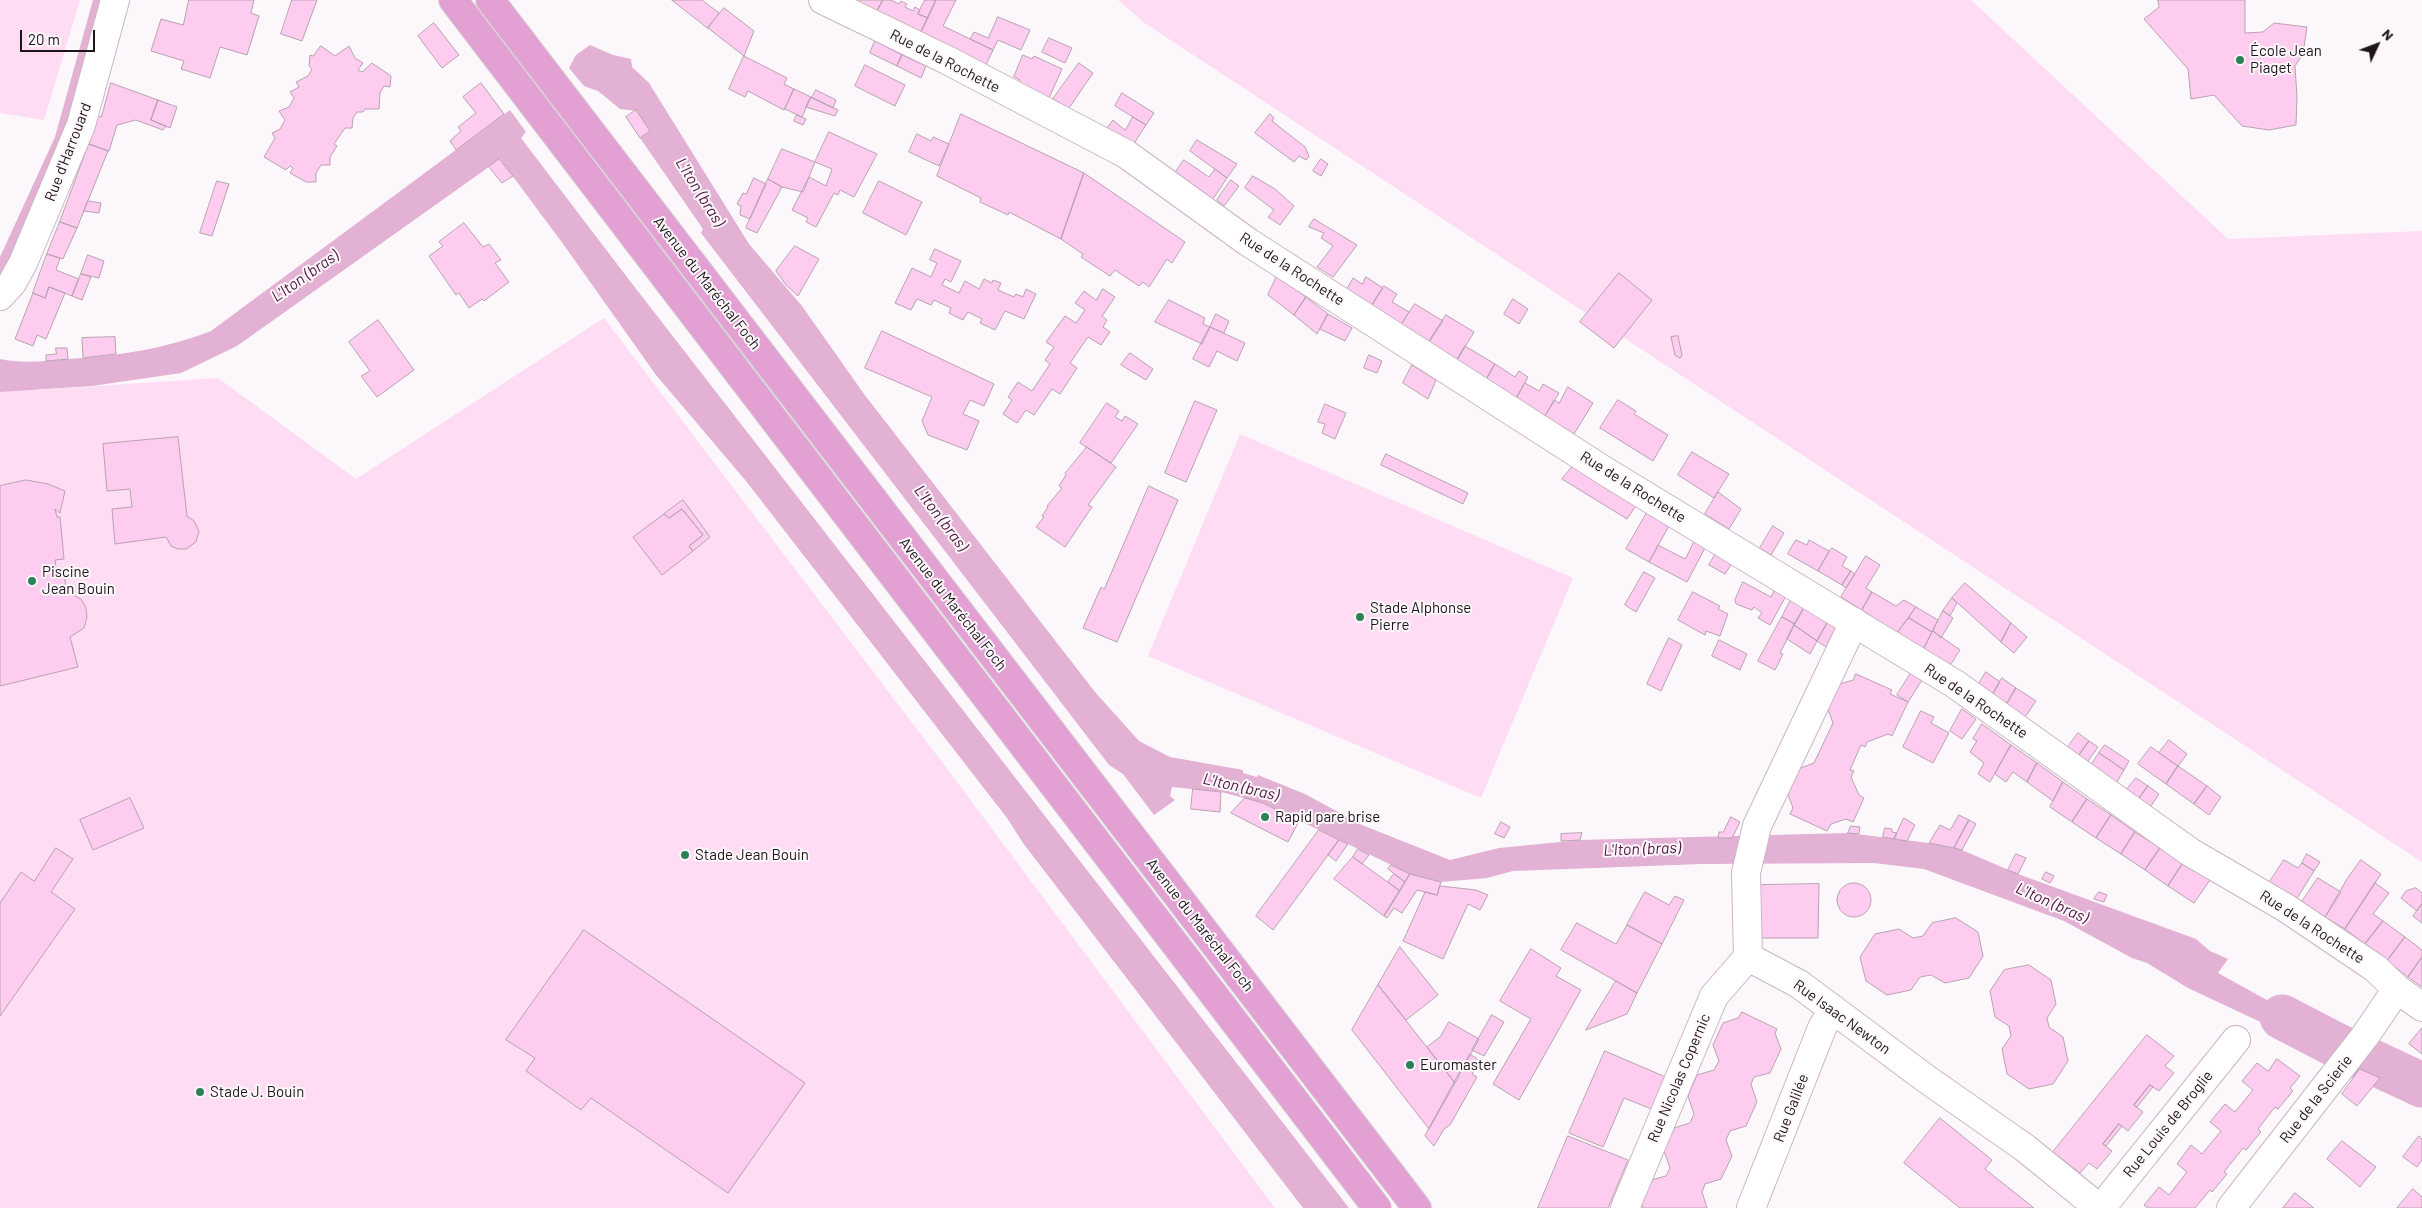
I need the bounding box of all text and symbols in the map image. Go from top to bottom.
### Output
scale bar [22,20,98,52]
north arrow [2352,20,2402,70]
street label: Rue de la Rochette [887,25,1003,97]
text: N [2379,25,2398,44]
text: 20 m [28,30,60,48]
place label: École Jean Piaget [2250,42,2322,77]
marker: École Jean Piaget [2234,54,2246,66]
street label: Rue d'Harrouard [41,100,95,204]
water label: L'Iton (bras) [671,154,729,230]
street label: Avenue du Maréchal Foch [650,213,764,353]
street label: Rue de la Rochette [1236,228,1348,310]
water label: L'Iton (bras) [268,246,342,306]
street label: Rue de la Rochette [1577,447,1689,527]
water label: L'Iton (bras) [910,481,972,555]
street label: Avenue du Maréchal Foch [896,534,1010,674]
place label: Piscine Jean Bouin [42,563,115,598]
marker: Piscine Jean Bouin [26,575,38,587]
place label: Stade Alphonse Pierre [1370,599,1471,634]
marker: Stade Alphonse Pierre [1354,611,1366,623]
street label: Rue de la Rochette [1921,660,2031,742]
water label: L'Iton (bras) [1201,769,1281,805]
place label: Rapid pare brise [1275,808,1380,826]
marker: Rapid pare brise [1259,811,1271,823]
water label: L'Iton (bras) [1603,838,1681,860]
place label: Stade Jean Bouin [695,846,809,864]
marker: Stade Jean Bouin [679,849,691,861]
street label: Avenue du Maréchal Foch [1143,855,1257,995]
water label: L'Iton (bras) [2013,878,2091,928]
street label: Rue de la Rochette [2256,886,2368,968]
street label: Rue Isaac Newton [1790,976,1894,1058]
street label: Rue Nicolas Copernic [1644,1011,1714,1145]
street label: Rue de la Scierie [2276,1051,2356,1147]
place label: Euromaster [1420,1056,1497,1074]
marker: Euromaster [1404,1059,1416,1071]
street label: Rue Louis de Broglie [2119,1067,2217,1181]
street label: Rue Galilée [1770,1071,1812,1145]
place label: Stade J. Bouin [210,1083,304,1101]
marker: Stade J. Bouin [194,1086,206,1098]

